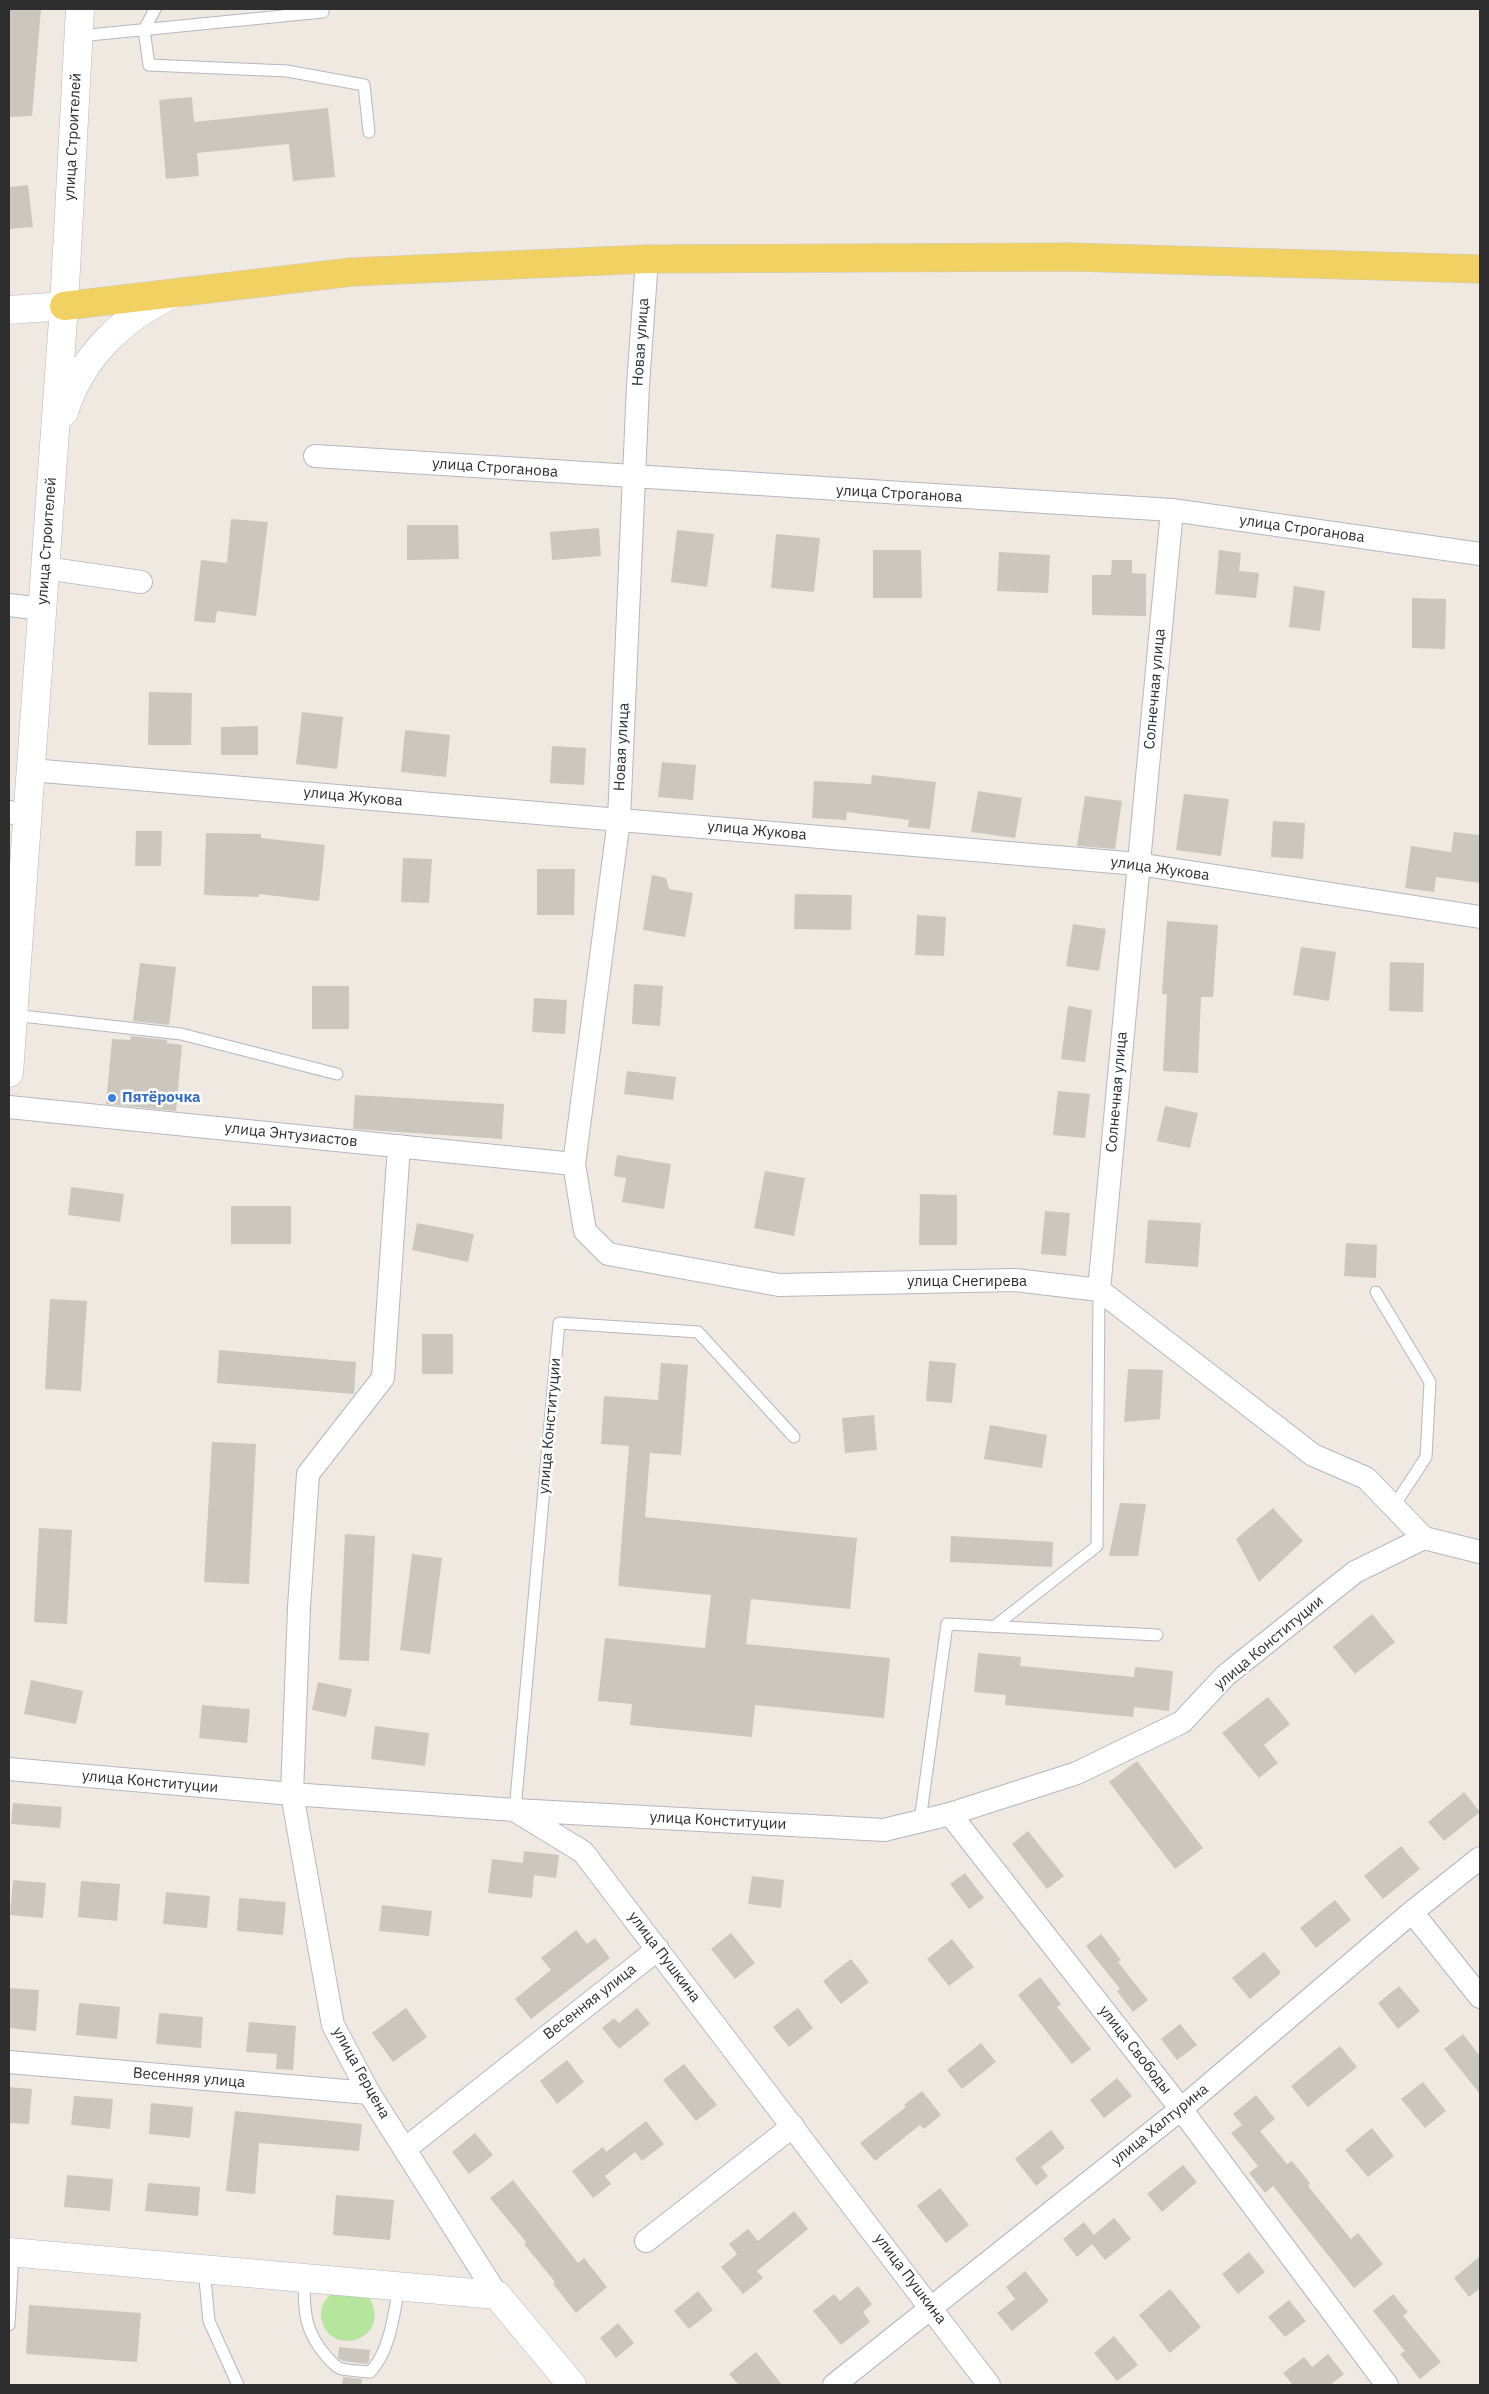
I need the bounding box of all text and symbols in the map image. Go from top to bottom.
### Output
street label: улица Строителей [61,73,85,201]
street label: Новая улица [629,297,653,387]
street label: улица Строганова [431,455,559,481]
street label: улица Строителей [34,477,60,605]
street label: улица Строганова [835,482,963,506]
street label: улица Строганова [1238,511,1366,547]
street label: Солнечная улица [1141,628,1169,750]
street label: Новая улица [611,702,633,792]
street label: улица Жукова [303,784,403,810]
street label: улица Жукова [707,818,807,844]
street label: улица Жукова [1109,853,1211,885]
street label: Солнечная улица [1103,1031,1131,1153]
place label: Пятёрочка [122,1089,201,1107]
marker: Пятёрочка [106,1092,118,1104]
street label: улица Энтузиастов [224,1119,358,1151]
street label: улица Снегирева [907,1273,1027,1291]
street label: улица Конституции [535,1357,565,1495]
street label: улица Конституции [1211,1592,1327,1694]
street label: улица Конституции [81,1767,219,1797]
street label: улица Конституции [649,1808,787,1834]
street label: улица Пушкина [624,1908,704,2006]
street label: Весенняя улица [540,1960,640,2044]
street label: улица Свободы [1095,2002,1175,2098]
street label: улица Герцена [328,2024,394,2122]
street label: Весенняя улица [132,2064,246,2092]
street label: улица Халтурина [1108,2080,1212,2170]
street label: улица Пушкина [870,2230,950,2328]

